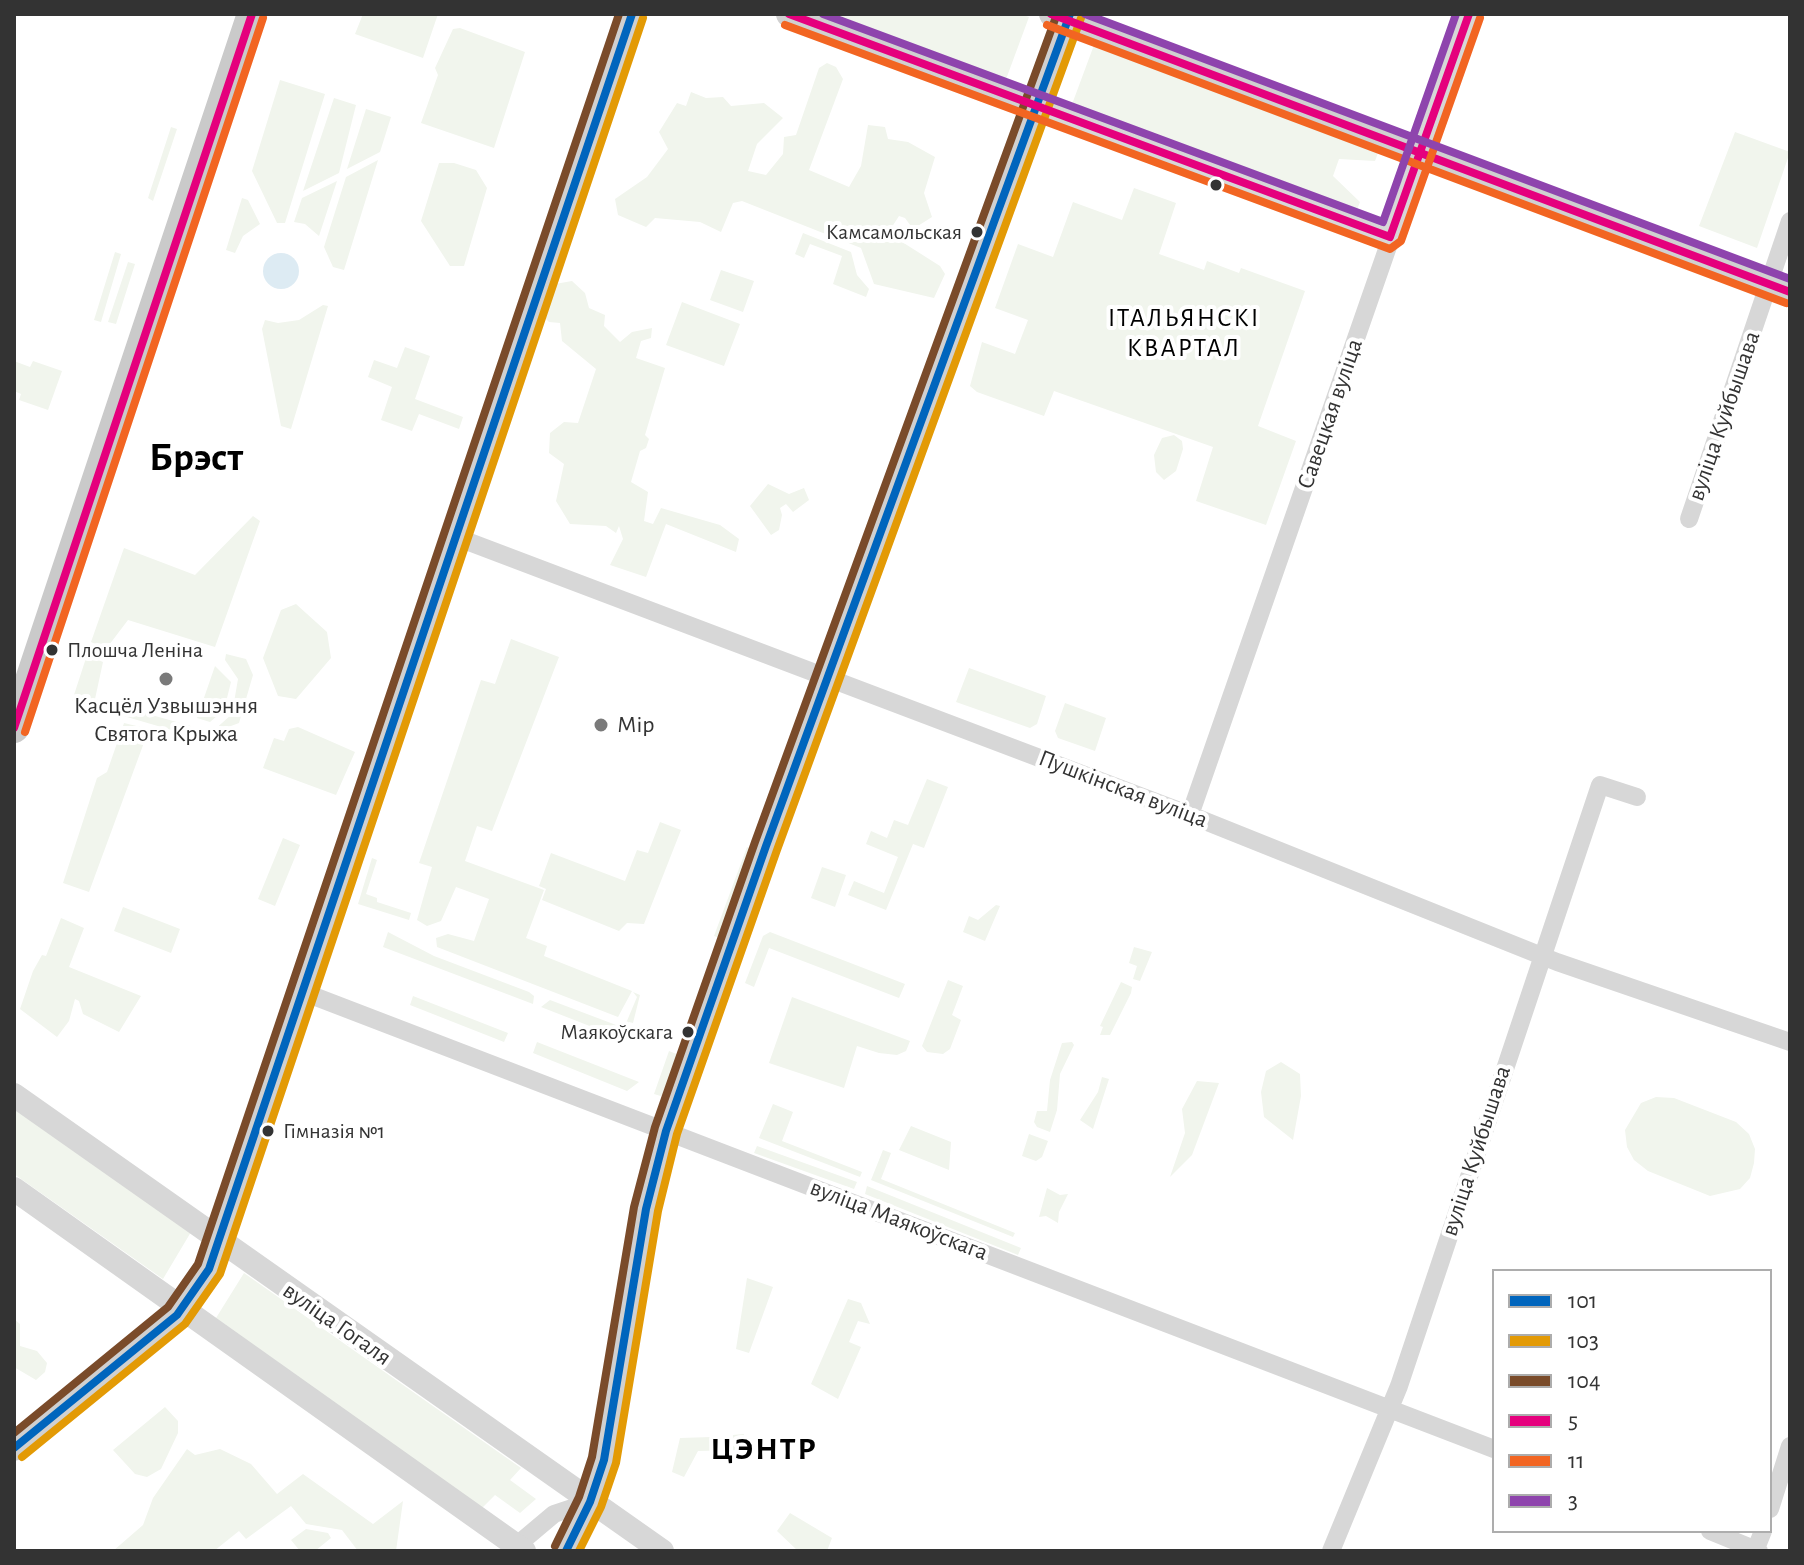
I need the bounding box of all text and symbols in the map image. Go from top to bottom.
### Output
unlabelled marker [1208,177,1224,193]
place label: Камсамольская [826,219,962,245]
marker: Камсамольская [969,224,985,240]
district label: ІТАЛЬЯНСКІ КВАРТАЛ [1108,302,1260,364]
street label: вуліца Куйбышава [1681,327,1767,505]
street label: Савецкая вуліца [1291,335,1369,493]
district label: Брэст [149,434,243,482]
place label: Плошча Леніна [67,637,203,663]
marker: Плошча Леніна [44,642,60,658]
marker: Касцёл Узвышэння Святога Крыжа [157,670,175,688]
place label: Касцёл Узвышэння Святога Крыжа [74,692,258,748]
place label: Мір [617,711,654,739]
marker: Мір [592,716,610,734]
street label: Пушкінская вуліца [1034,744,1212,834]
place label: Маякоўскага [560,1019,673,1045]
marker: Маякоўскага [680,1024,696,1040]
street label: вуліца Куйбышава [1435,1062,1517,1240]
place label: Гімназія №1 [283,1118,385,1144]
marker: Гімназія №1 [260,1123,276,1139]
street label: вуліца Маякоўскага [806,1173,992,1267]
legend [1492,1269,1772,1533]
street label: вуліца Гогаля [277,1276,397,1372]
text: 101 [1568,1289,1597,1313]
text: 103 [1568,1329,1599,1353]
text: 104 [1568,1369,1600,1393]
text: 5 [1568,1409,1578,1433]
district label: ЦЭНТР [710,1430,818,1468]
text: 11 [1568,1449,1585,1473]
text: 3 [1568,1489,1578,1513]

